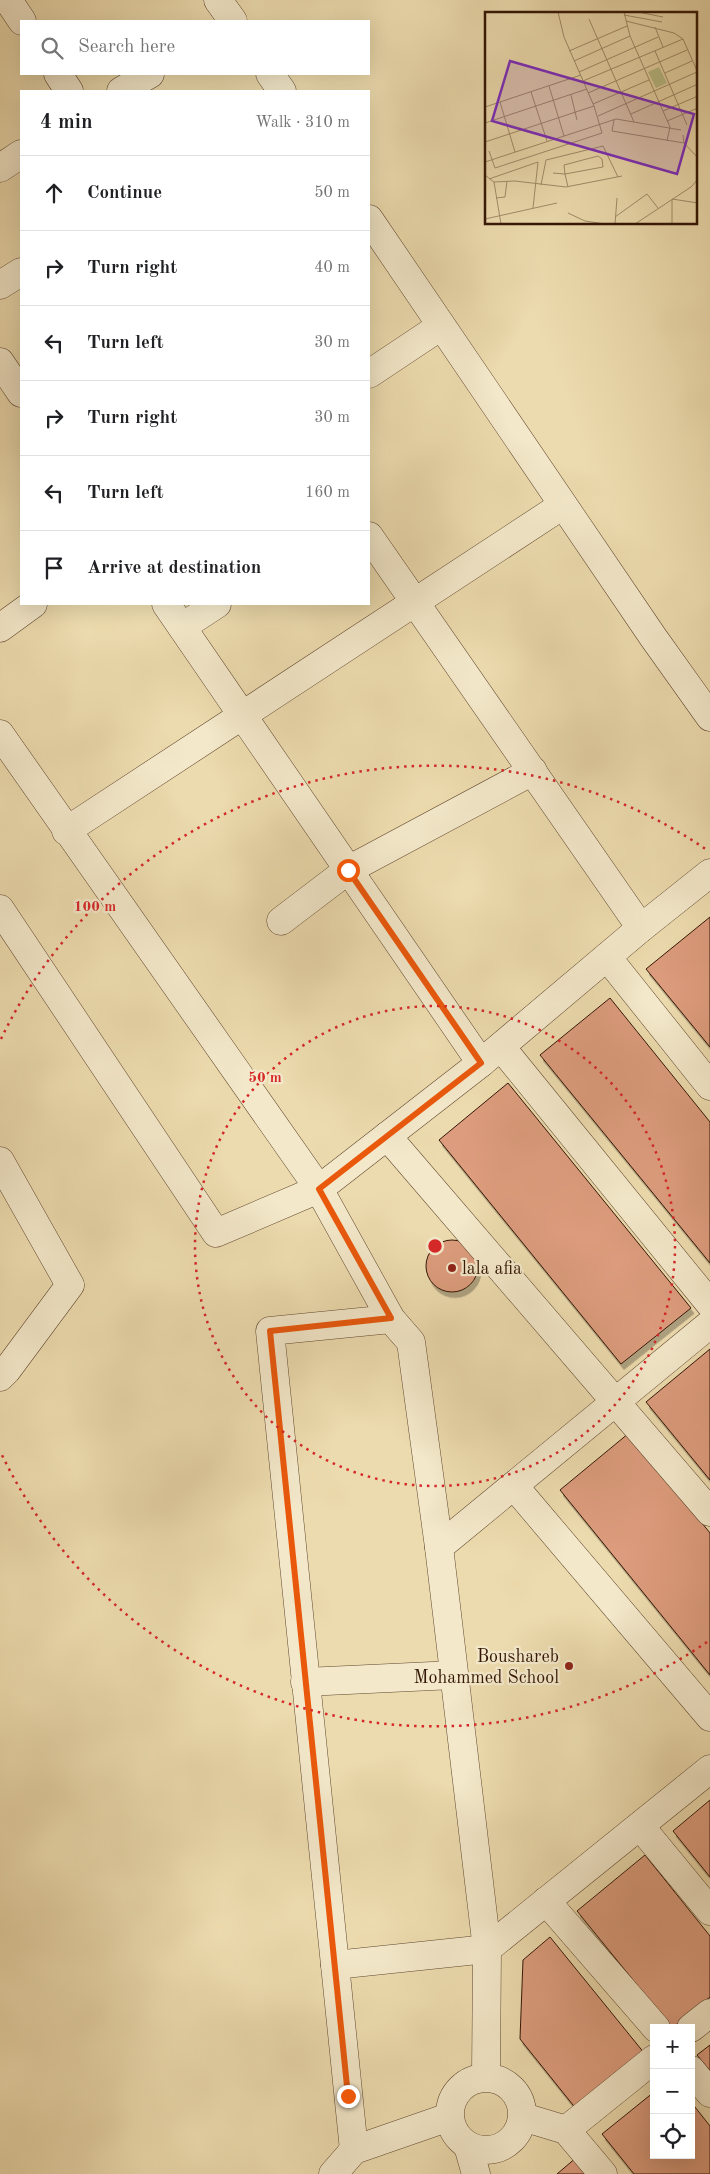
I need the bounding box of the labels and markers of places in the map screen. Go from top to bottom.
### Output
centre of rings [426,1237,444,1255]
place label: lala afia [462,1260,522,1278]
marker: lala afia [446,1262,458,1274]
place label: Boushareb Mohammed School [413,1648,559,1687]
marker: Boushareb Mohammed School [563,1660,575,1672]

